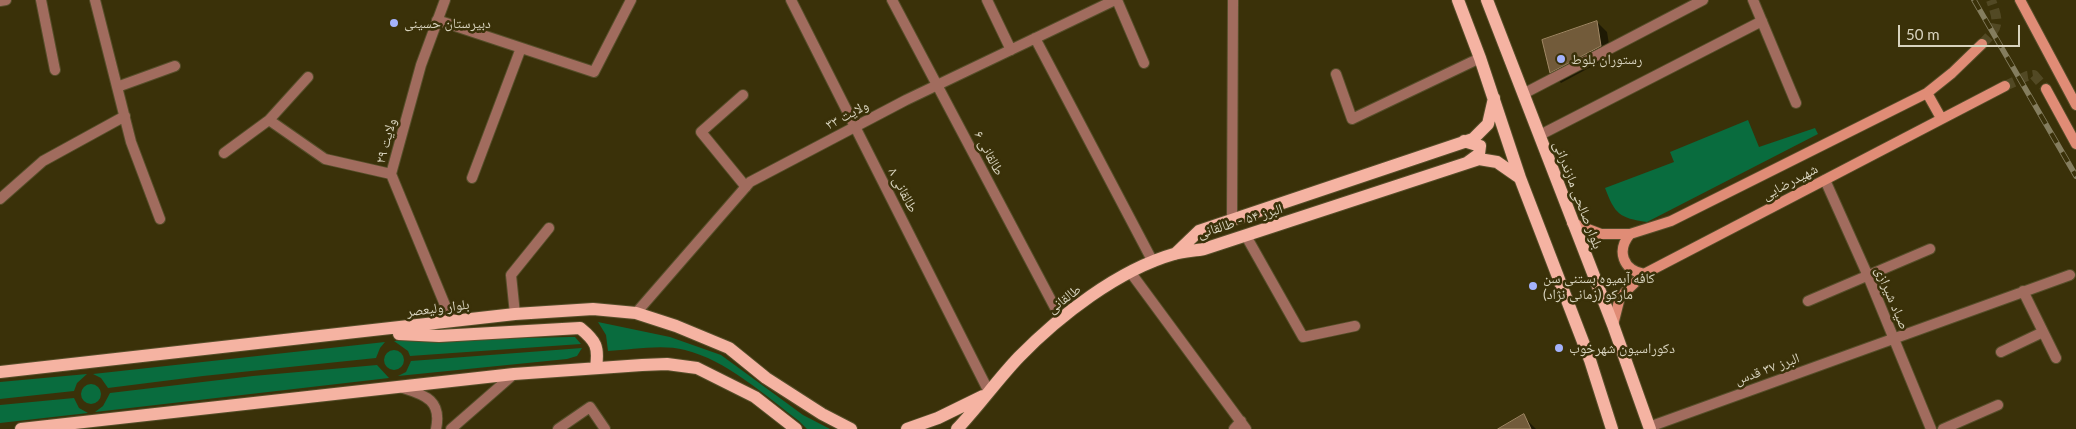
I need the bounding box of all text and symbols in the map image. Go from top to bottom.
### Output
place label: دبیرستان حسینی [404,15,491,31]
scale bar [1901,15,2024,47]
marker: دبیرستان حسینی [388,17,400,29]
text: 50 m [1906,25,1940,43]
place label: رستوران بلوط [1571,51,1642,67]
marker: رستوران بلوط [1555,53,1567,65]
street label: ولایت ٣۳ [823,97,871,133]
street label: ولایت ٢٩ [372,117,400,165]
street label: طالقانی ۶ [970,128,1008,178]
street label: بلوار صالحی مازندرانی [1550,139,1606,251]
street label: شهیدرضایی [1759,160,1821,204]
street label: طالقانی ۸ [885,165,921,215]
street label: البرز ۵۴ - طالقانی [1195,200,1285,242]
street label: صیاد شیرازی [1871,264,1913,332]
place label: کافه آبمیوه بستنی سن مارکو (زمانی نژاد) [1543,270,1655,302]
marker: کافه آبمیوه بستنی سن مارکو (زمانی نژاد) [1527,280,1539,292]
street label: طالقانی [1044,281,1084,317]
street label: بلوار ولیعصر [406,296,470,320]
place label: دکوراسیون شهرخوب [1569,340,1675,356]
marker: دکوراسیون شهرخوب [1553,342,1565,354]
street label: البرز ۳۷ قدس [1732,349,1802,389]

